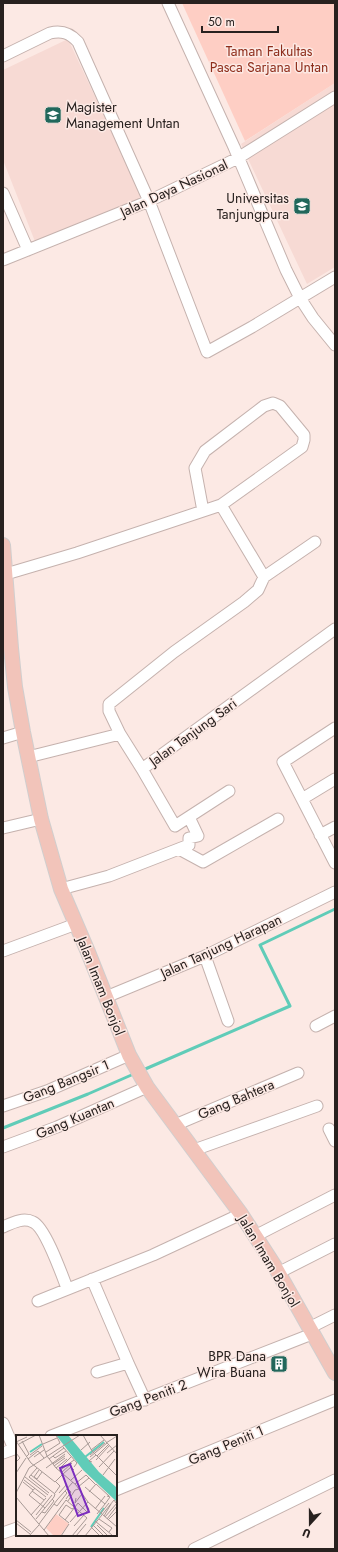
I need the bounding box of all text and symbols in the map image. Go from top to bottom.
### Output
scale bar [202,8,278,34]
text: 50 m [208,13,235,31]
park label: Taman Fakultas Pasca Sarjana Untan [210,41,328,77]
place label: Magister Management Untan [66,97,180,133]
school or university icon: Magister Management Untan [43,105,63,125]
street label: Jalan Daya Nasional [115,154,231,223]
place label: Universitas Tanjungpura [217,188,289,224]
school or university icon: Universitas Tanjungpura [292,196,312,216]
street label: Jalan Tanjung Sari [143,693,241,772]
street label: Jalan Tanjung Harapan [155,909,285,984]
street label: Jalan Imam Bonjol [71,932,130,1038]
street label: Gang Bangsir 1 [20,1055,112,1107]
street label: Gang Bahtera [195,1074,277,1124]
street label: Gang Kuantan [33,1092,117,1144]
street label: Jalan Imam Bonjol [232,1209,305,1311]
place label: BPR Dana Wira Buana [197,1346,266,1382]
building icon: BPR Dana Wira Buana [269,1354,289,1374]
street label: Gang Peniti 2 [106,1374,190,1422]
street label: Gang Peniti 1 [185,1420,267,1470]
inset map [16,1435,117,1536]
north arrow [290,1504,330,1544]
text: U [300,1524,313,1542]

